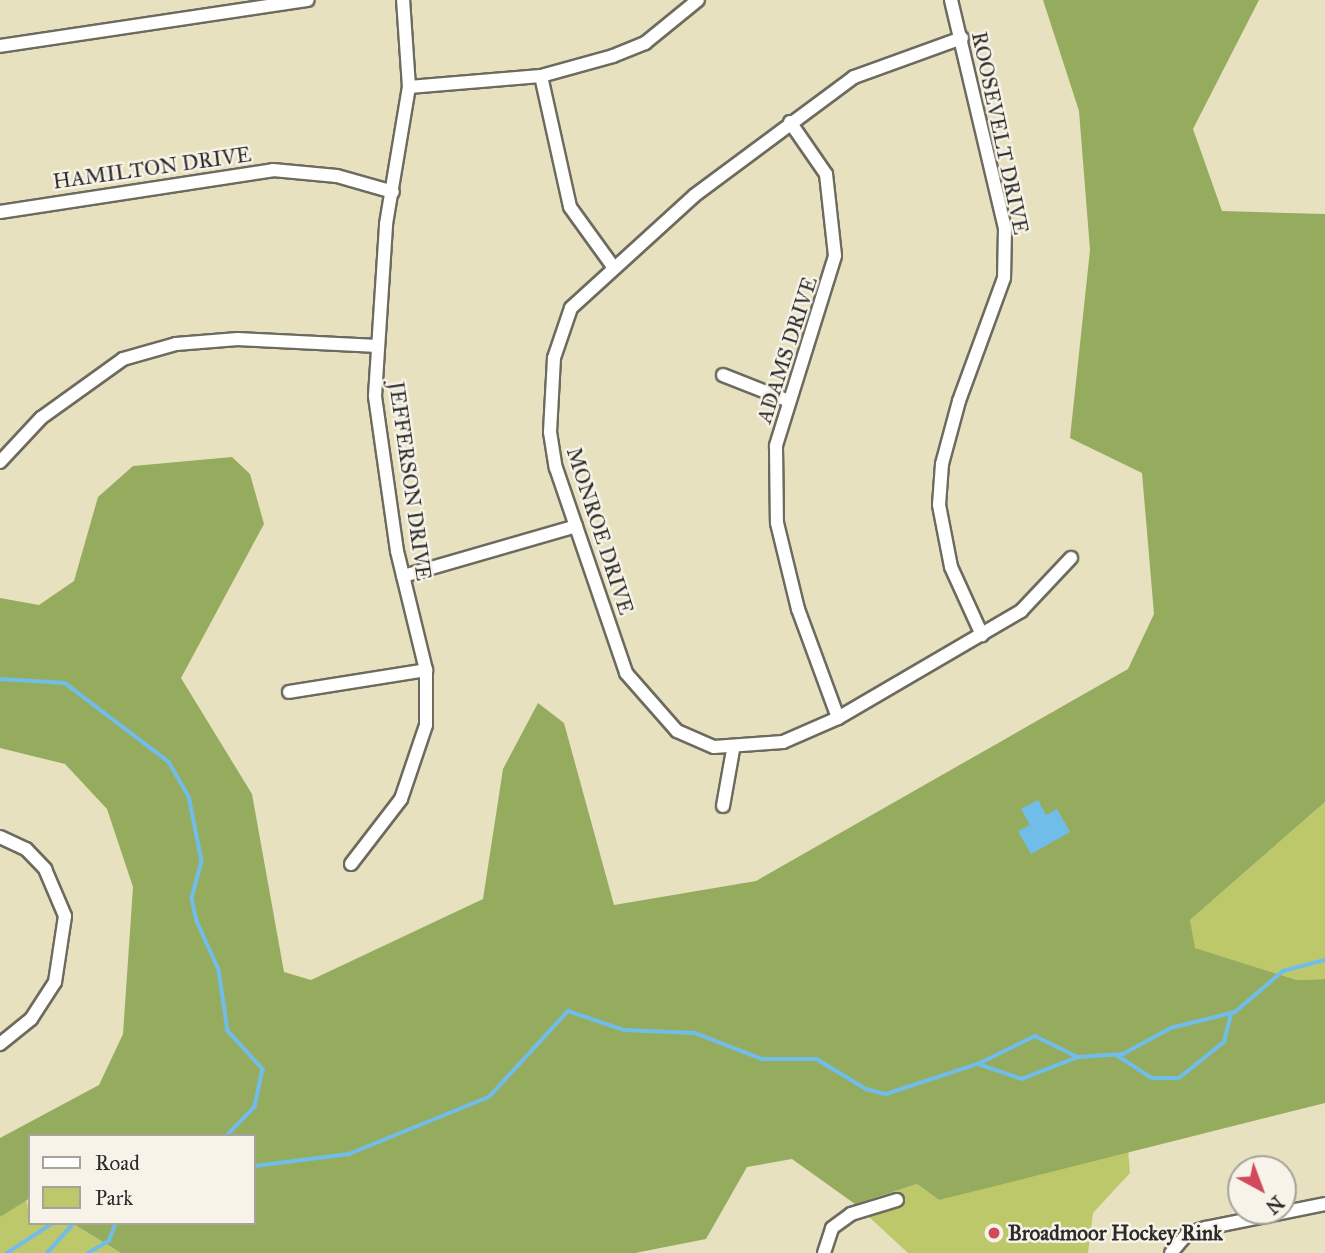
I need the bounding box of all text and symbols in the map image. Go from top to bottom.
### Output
street label: ROOSEVELT DRIVE [966,29,1034,237]
street label: HAMILTON DRIVE [51,142,253,194]
street label: ADAMS DRIVE [751,274,823,426]
street label: JEFFERSON DRIVE [384,380,436,582]
street label: MONROE DRIVE [561,444,639,618]
legend [28,1134,256,1225]
text: Road [95,1150,140,1176]
north arrow [1227,1155,1297,1225]
text: Park [95,1185,133,1211]
text: N [1261,1191,1288,1219]
place label: Broadmoor Hockey Rink [1008,1220,1223,1246]
marker: Broadmoor Hockey Rink [986,1225,1002,1241]

